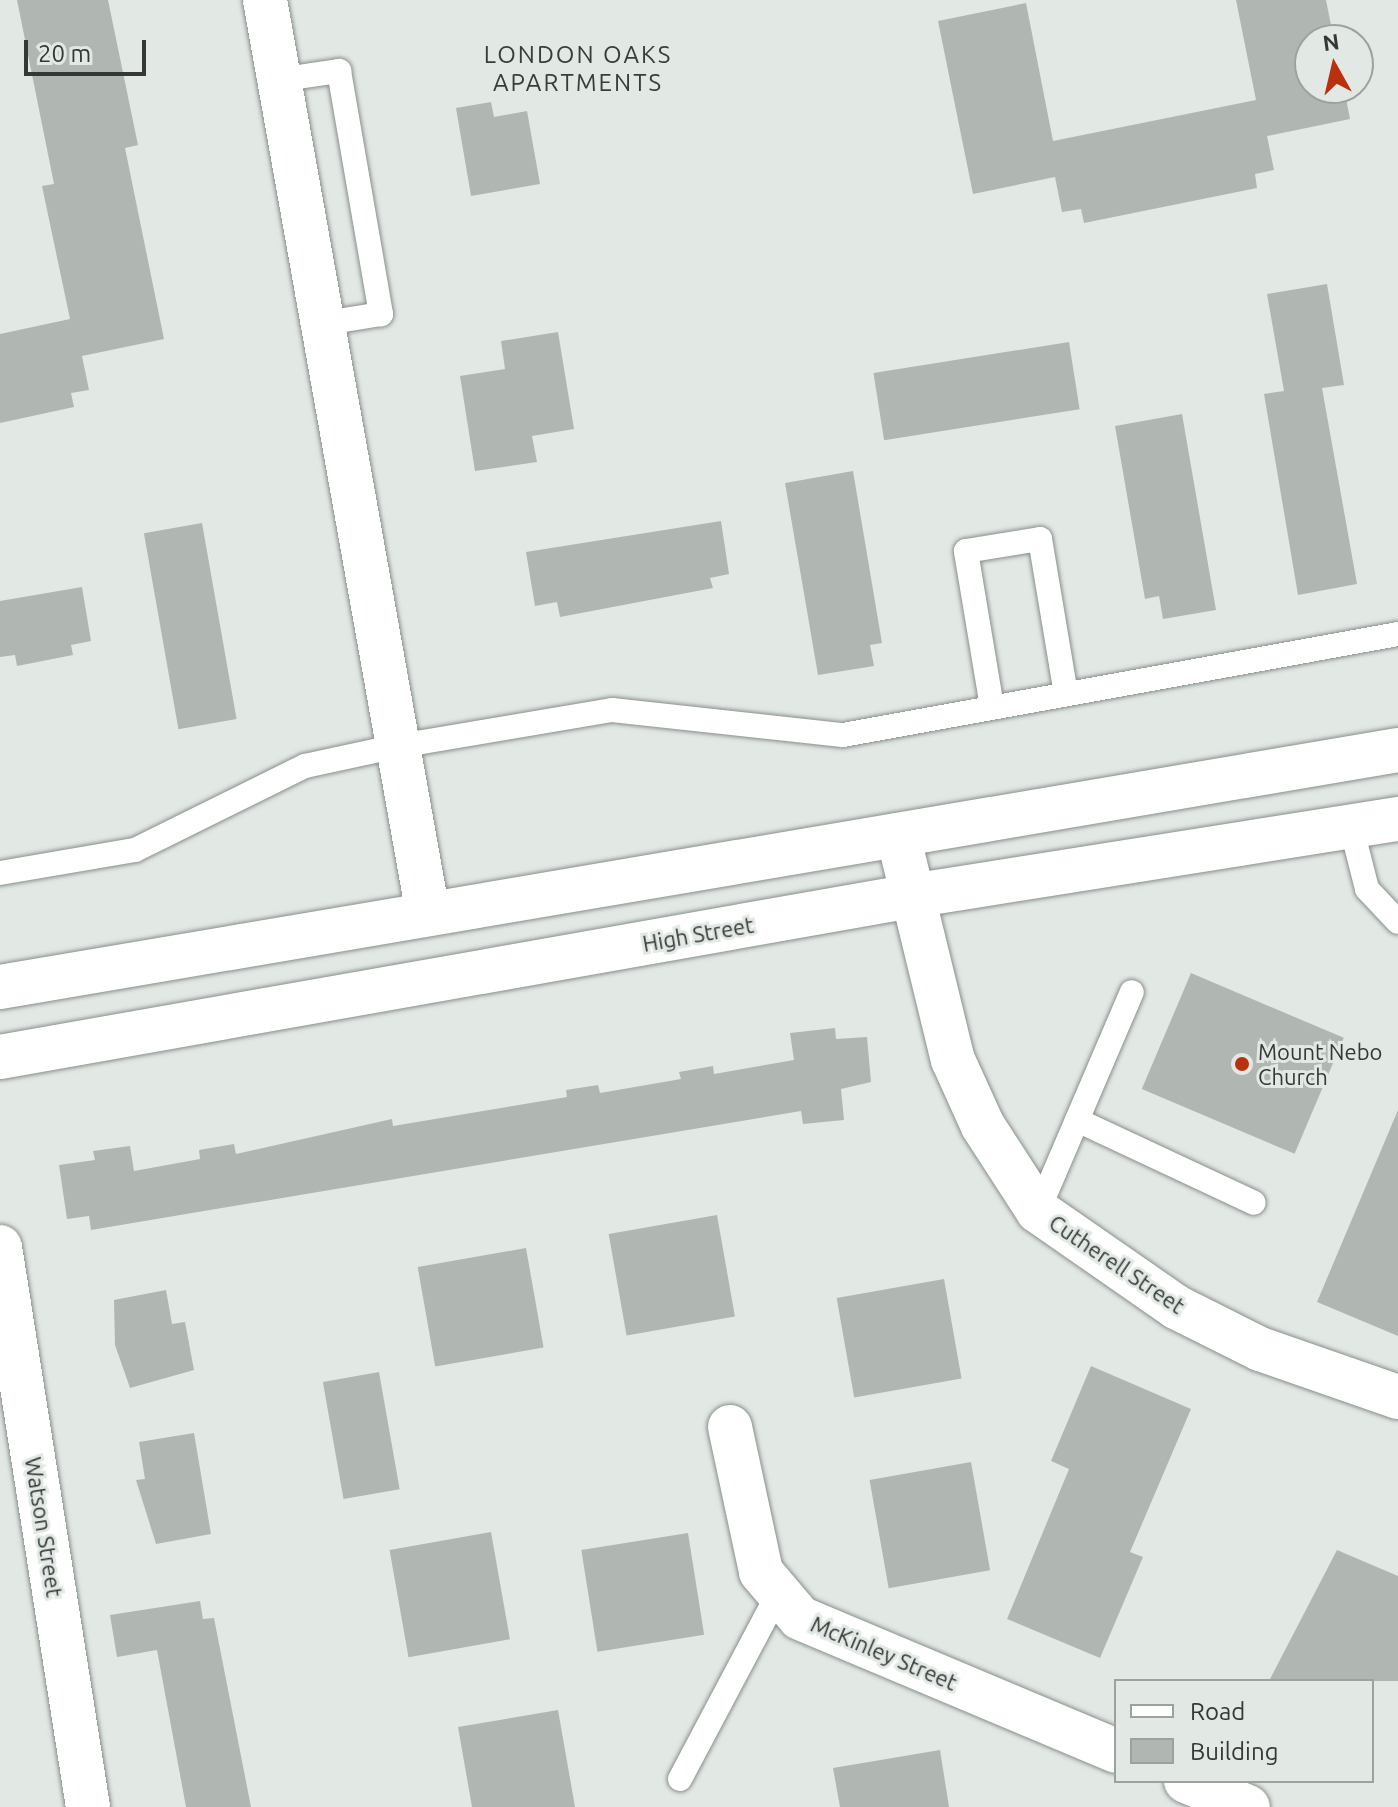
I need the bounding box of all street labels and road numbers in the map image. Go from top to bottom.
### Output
street label: High Street [640,911,756,957]
street label: Cutherell Street [1044,1209,1190,1319]
street label: Watson Street [20,1455,68,1599]
street label: McKinley Street [807,1610,961,1696]

